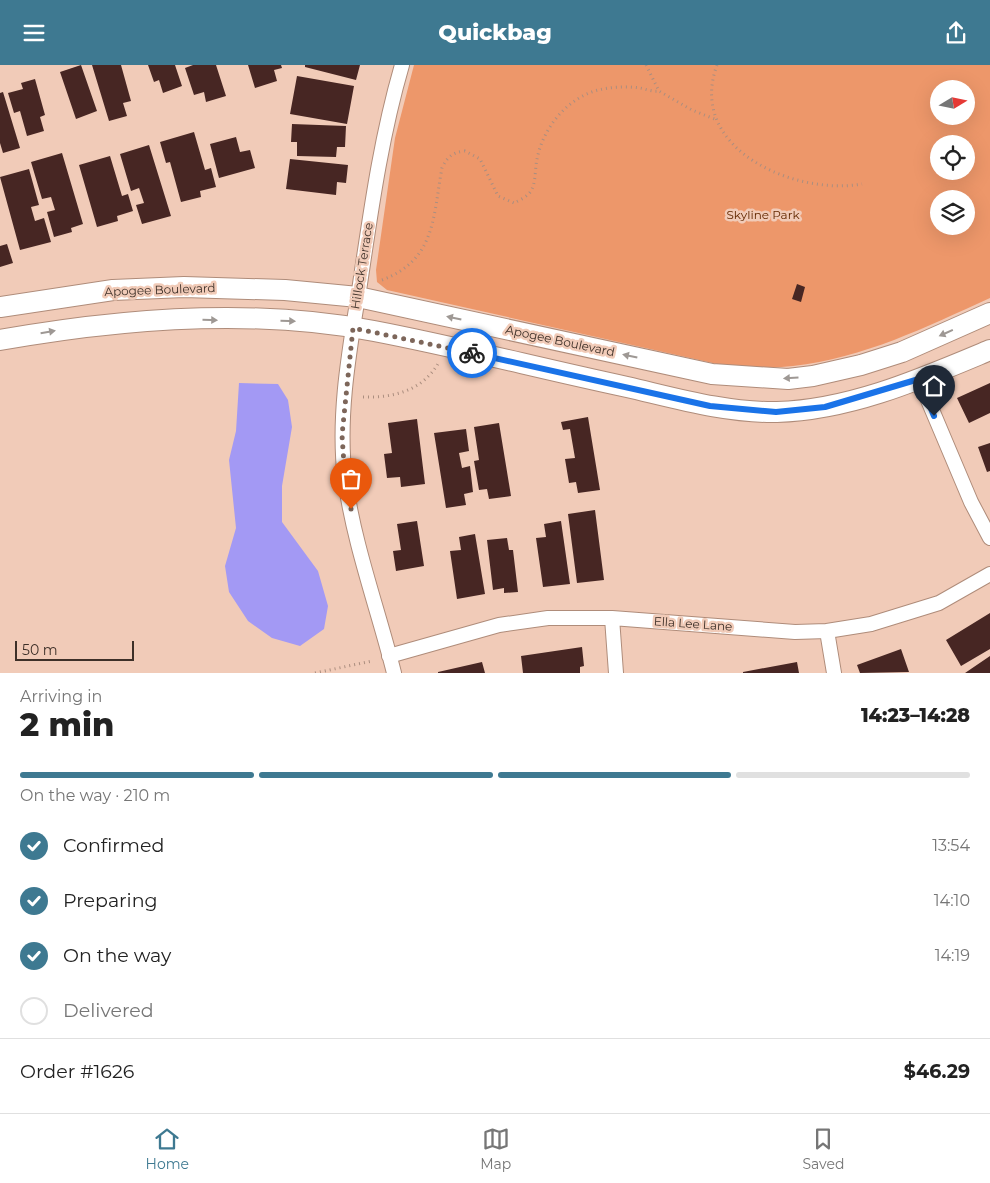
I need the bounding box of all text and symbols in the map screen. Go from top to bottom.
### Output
icon: menu [20,19,48,47]
text: Quickbag [438,19,552,46]
icon: share [942,19,970,47]
north arrow [930,80,975,125]
map controls [930,80,975,235]
button: locate [930,135,975,180]
button: layers [930,190,975,235]
park label: Skyline Park [726,207,800,222]
street label: Hillock Terrace [347,222,376,310]
street label: Apogee Boulevard [104,280,216,299]
one-way arrow [447,314,462,322]
one-way arrow [202,316,218,324]
one-way arrow [280,317,296,325]
street label: Apogee Boulevard [504,322,616,359]
one-way arrow [40,327,56,335]
courier [447,328,497,378]
one-way arrow [939,329,953,337]
icon: bike [458,339,486,367]
one-way arrow [623,352,638,360]
pin [913,365,955,416]
icon: home [920,372,948,400]
one-way arrow [782,374,798,382]
pin [330,458,372,509]
icon: bag [337,465,365,493]
street label: Ella Lee Lane [653,613,733,634]
scale bar [15,638,134,661]
text: 50 m [22,641,58,659]
text: Arriving in [20,687,102,706]
text: 14:23–14:28 [861,704,970,727]
text: 2 min [20,705,114,744]
text: On the way · 210 m [20,786,170,805]
icon: check [20,832,48,860]
text: Confirmed [63,834,164,857]
text: 13:54 [932,836,970,855]
icon: check [20,887,48,915]
text: Preparing [63,889,158,912]
text: 14:10 [934,891,970,910]
icon: check [20,942,48,970]
text: On the way [63,944,171,967]
text: 14:19 [935,946,970,965]
text: Delivered [63,999,154,1022]
text: Order #1626 [20,1060,134,1083]
text: $46.29 [904,1060,970,1083]
tab: Home [146,1125,189,1173]
tab: Map [480,1125,511,1173]
tab: Saved [802,1125,844,1173]

